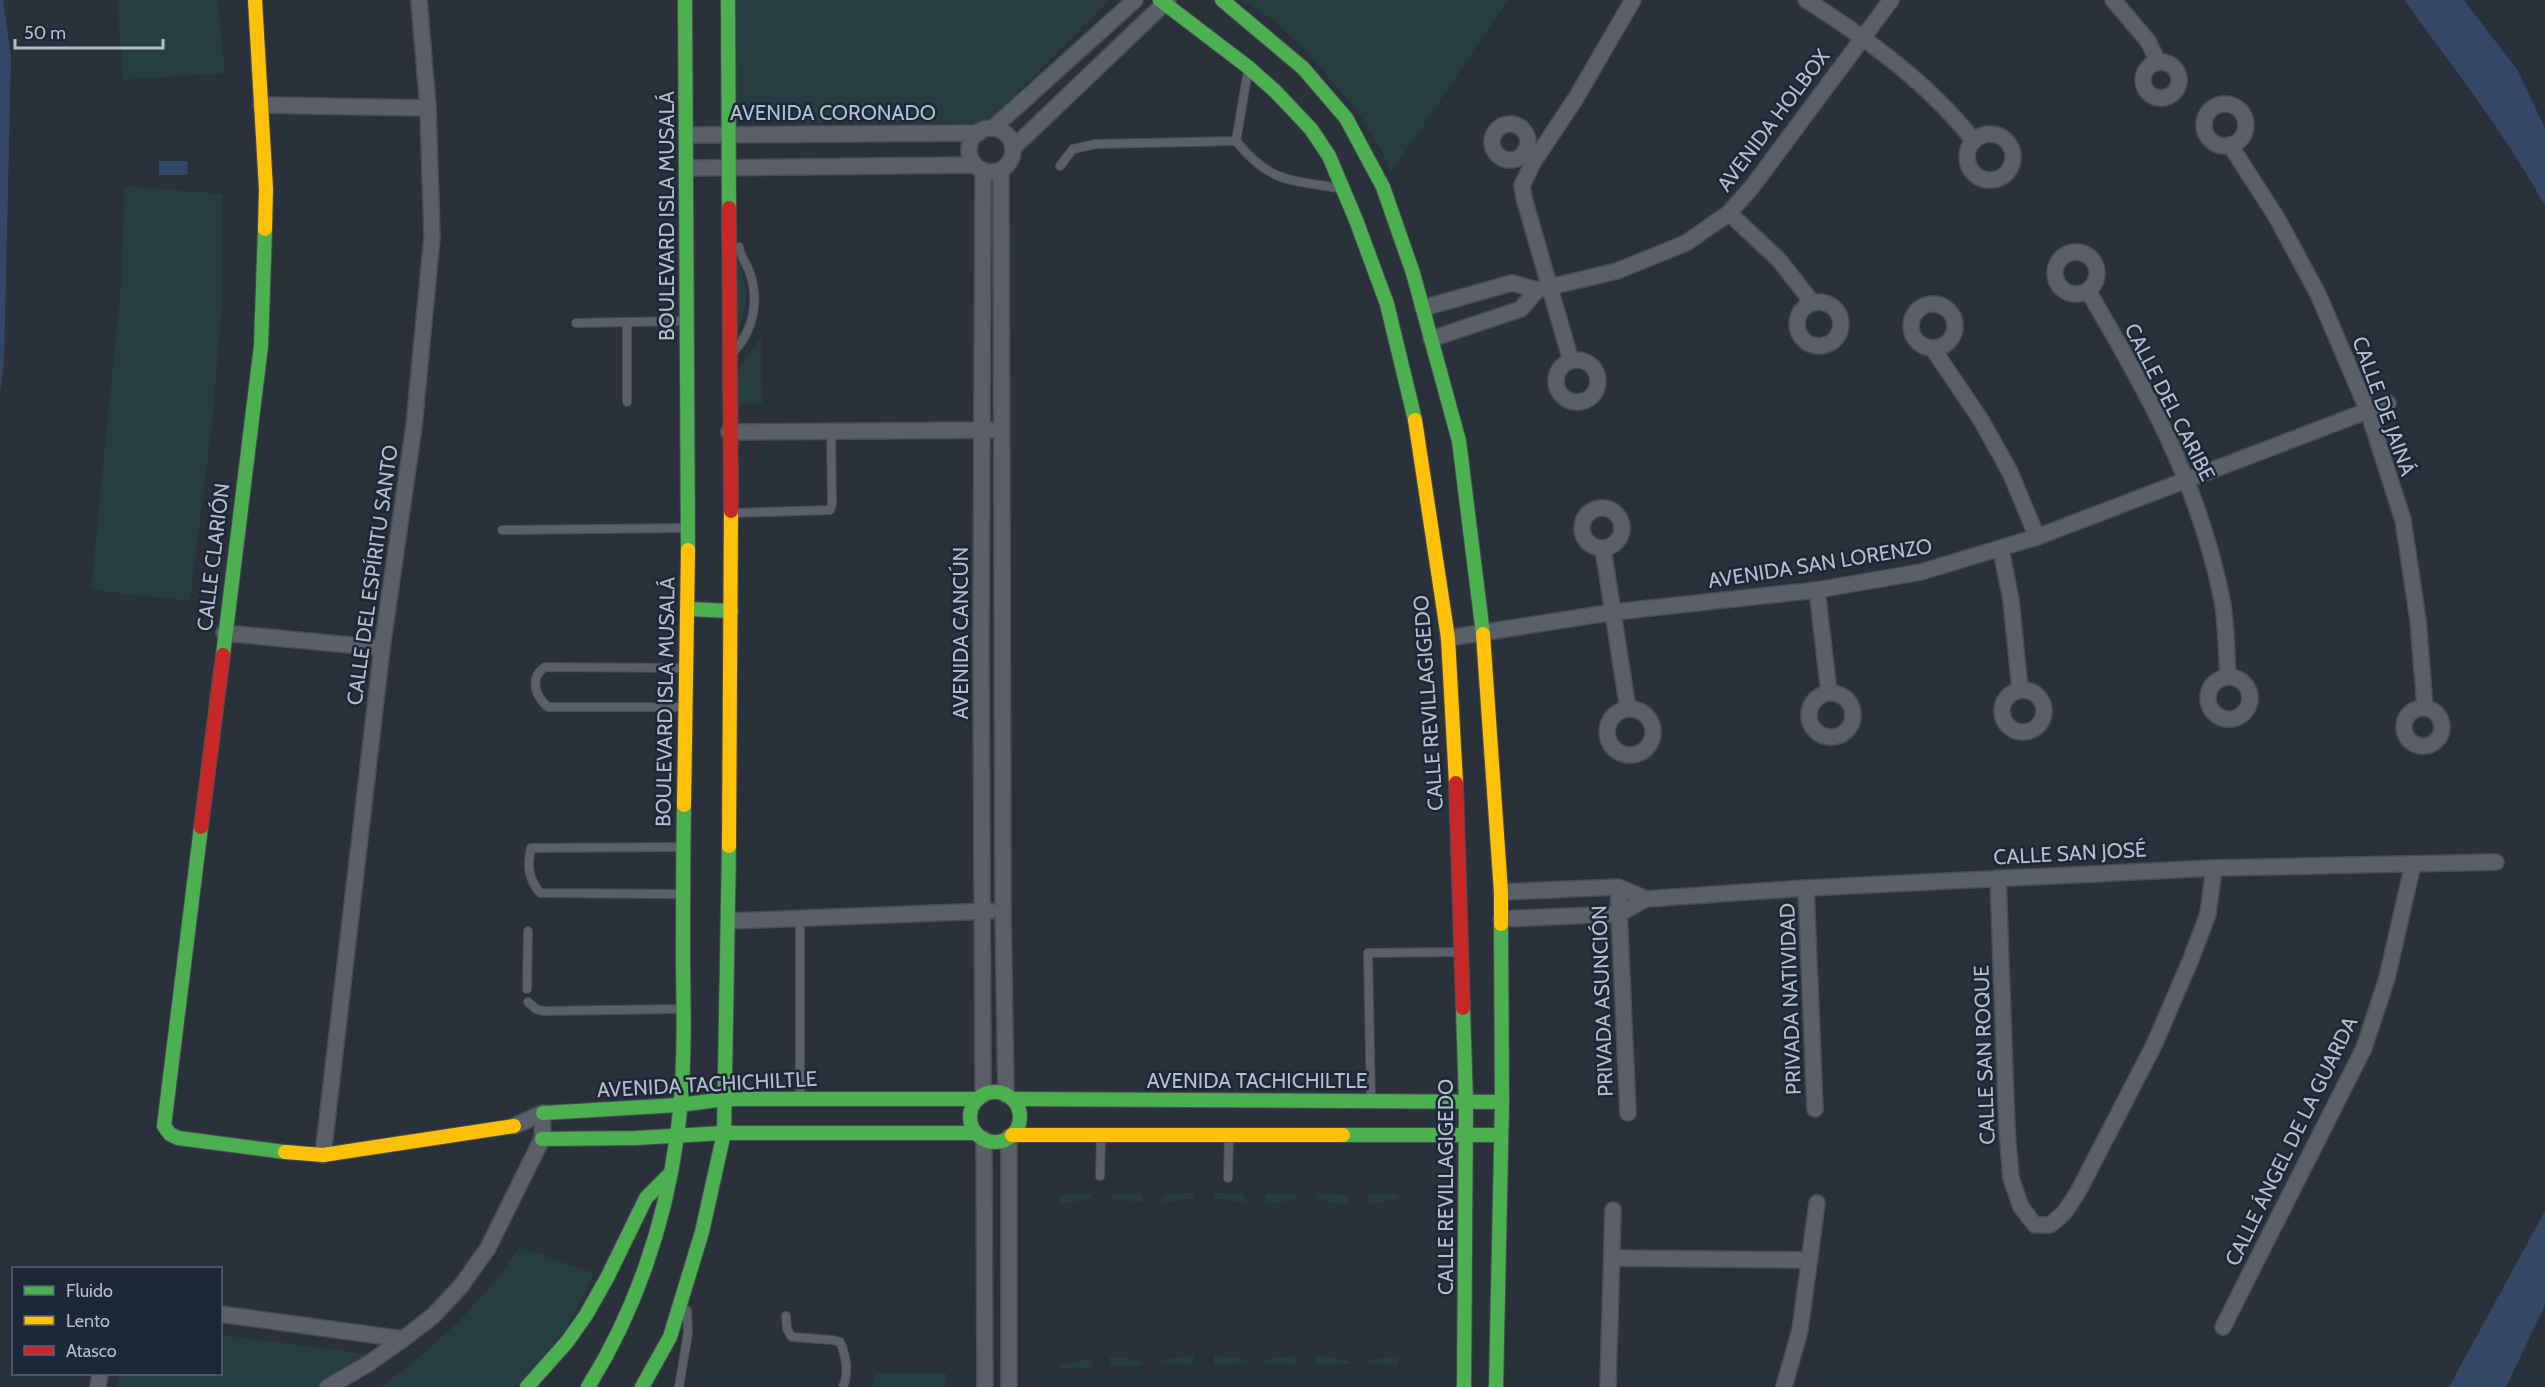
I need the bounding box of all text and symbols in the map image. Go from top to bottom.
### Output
scale bar [15,12,164,50]
text: 50 m [24,22,66,44]
street label: AVENIDA HOLBOX [1711,44,1835,196]
street label: BOULEVARD ISLA MUSALÁ [654,91,679,341]
street label: AVENIDA CORONADO [730,100,936,125]
street label: CALLE DEL CARIBE [2119,319,2221,485]
street label: CALLE DE JAINÁ [2347,333,2421,479]
street label: CALLE DEL ESPÍRITU SANTO [341,443,403,707]
street label: CALLE CLARIÓN [192,482,234,632]
street label: AVENIDA SAN LORENZO [1706,533,1934,593]
street label: AVENIDA CANCÚN [948,547,973,719]
street label: BOULEVARD ISLA MUSALÁ [650,577,680,827]
street label: CALLE REVILLAGIGEDO [1408,594,1448,812]
street label: CALLE SAN JOSÉ [1993,837,2147,869]
street label: PRIVADA NATIVIDAD [1774,903,1806,1095]
street label: PRIVADA ASUNCIÓN [1586,905,1618,1097]
street label: CALLE SAN ROQUE [1968,965,2000,1145]
street label: CALLE ÁNGEL DE LA GUARDA [2220,1012,2362,1270]
street label: AVENIDA TACHICHILTLE [596,1066,818,1102]
street label: AVENIDA TACHICHILTLE [1147,1068,1367,1093]
street label: CALLE REVILLAGIGEDO [1433,1079,1458,1295]
legend [12,1267,222,1375]
text: Fluido [66,1280,113,1302]
text: Lento [66,1310,110,1332]
text: Atasco [66,1340,117,1362]

